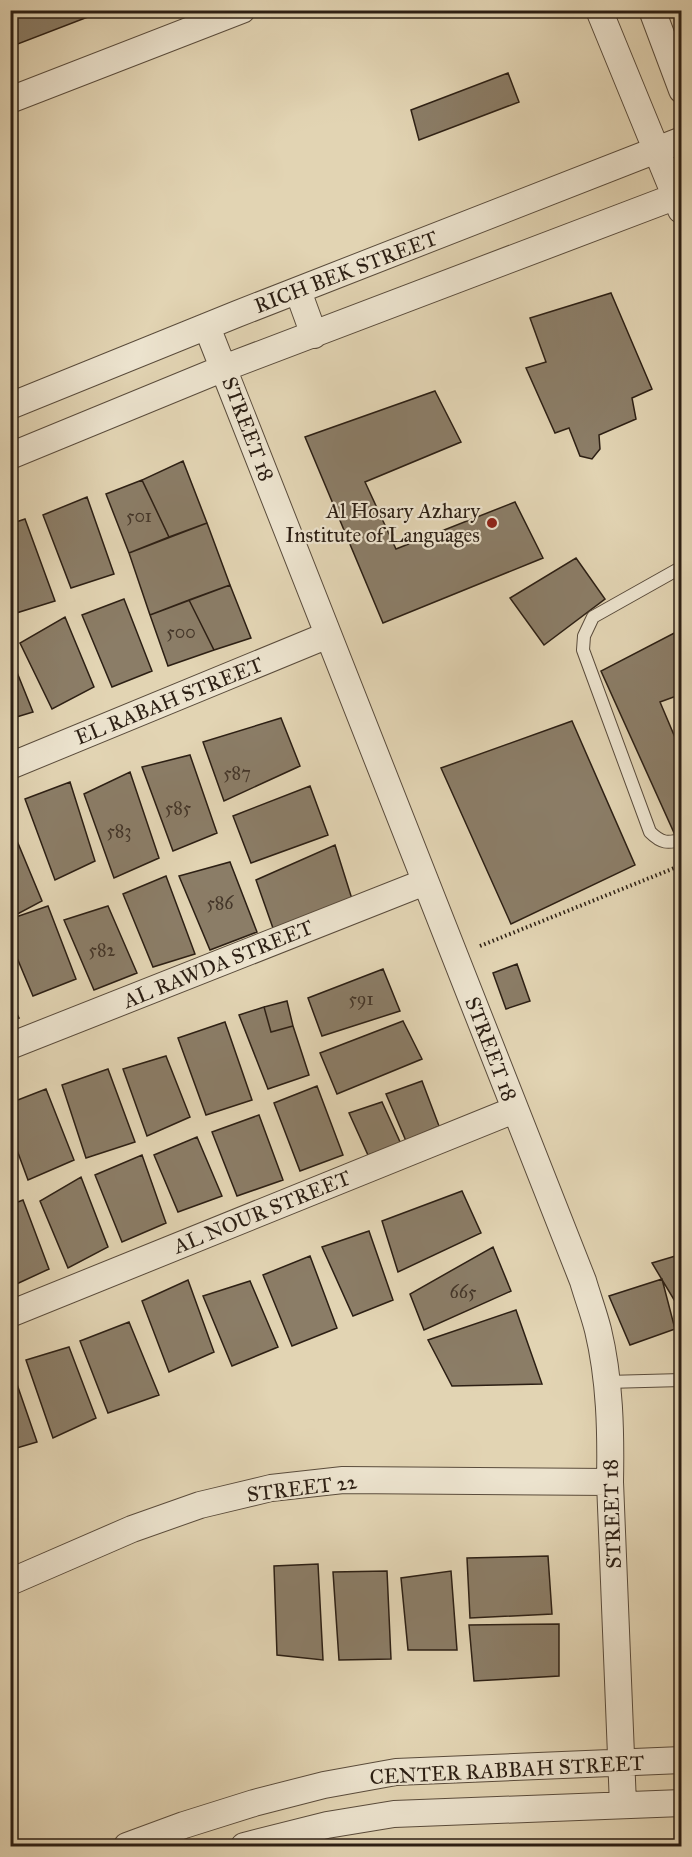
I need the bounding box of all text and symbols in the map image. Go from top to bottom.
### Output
street label: RICH BEK STREET [251,225,441,319]
street label: STREET 18 [216,373,280,485]
place label: Al Hosary Azhary Institute of Languages [285,498,481,548]
house number: 501 [126,505,152,527]
marker: Al Hosary Azhary Institute of Languages [485,516,499,530]
house number: 500 [166,621,196,643]
street label: EL RABAH STREET [71,651,267,751]
house number: 587 [223,762,251,784]
house number: 585 [165,797,192,819]
house number: 583 [106,820,132,842]
house number: 586 [206,892,234,914]
street label: AL RAWDA STREET [118,914,317,1014]
house number: 582 [89,939,116,961]
house number: 591 [348,988,374,1010]
street label: STREET 18 [459,993,523,1105]
street label: AL NOUR STREET [168,1165,355,1260]
house number: 665 [450,1281,477,1303]
street label: STREET 18 [597,1459,627,1569]
street label: STREET 22 [245,1468,359,1508]
street label: CENTER RABBAH STREET [369,1750,645,1790]

